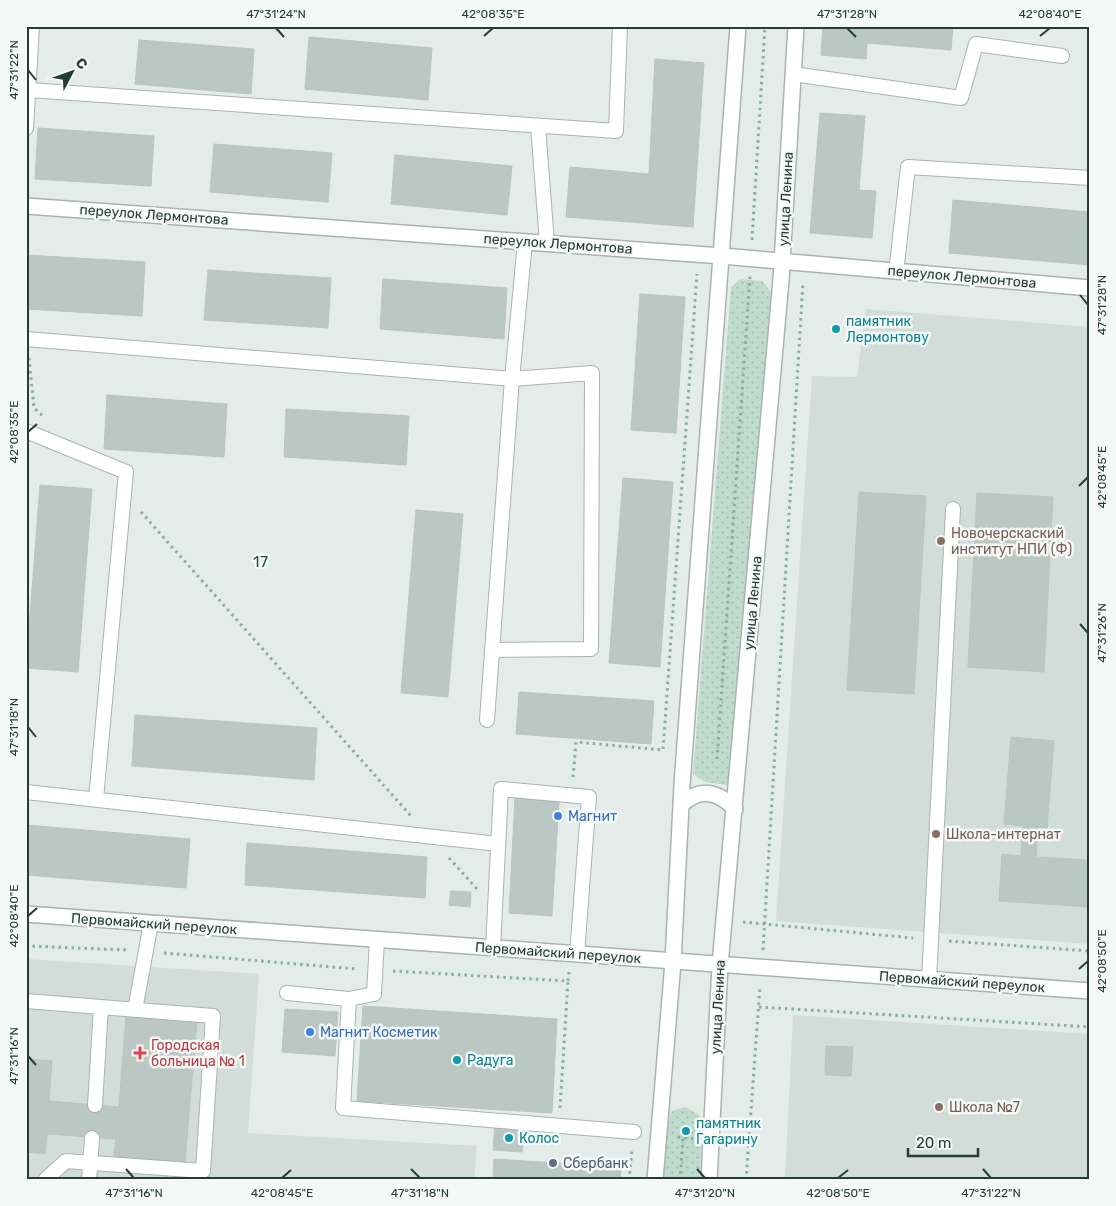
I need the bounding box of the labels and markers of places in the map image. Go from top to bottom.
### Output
place label: памятник Лермонтову [846,313,929,346]
marker: памятник Лермонтову [830,323,842,335]
place label: Новочерскаский институт НПИ (Ф) [951,525,1072,558]
marker: Новочерскаский институт НПИ (Ф) [935,535,947,547]
place label: Магнит [568,808,617,825]
marker: Магнит [552,810,564,822]
place label: Школа-интернат [946,826,1061,843]
marker: Школа-интернат [930,828,942,840]
place label: Магнит Косметик [320,1024,438,1041]
marker: Магнит Косметик [304,1026,316,1038]
place label: Городская больница № 1 [151,1037,245,1070]
marker: Городская больница № 1 [133,1046,147,1060]
place label: Радуга [467,1052,514,1069]
marker: Радуга [451,1054,463,1066]
place label: Школа №7 [949,1099,1020,1116]
marker: Школа №7 [933,1101,945,1113]
place label: памятник Гагарину [696,1115,761,1148]
marker: памятник Гагарину [680,1125,692,1137]
place label: Колос [519,1130,560,1147]
marker: Колос [503,1132,515,1144]
place label: Сбербанк [563,1155,629,1172]
marker: Сбербанк [547,1157,559,1169]

